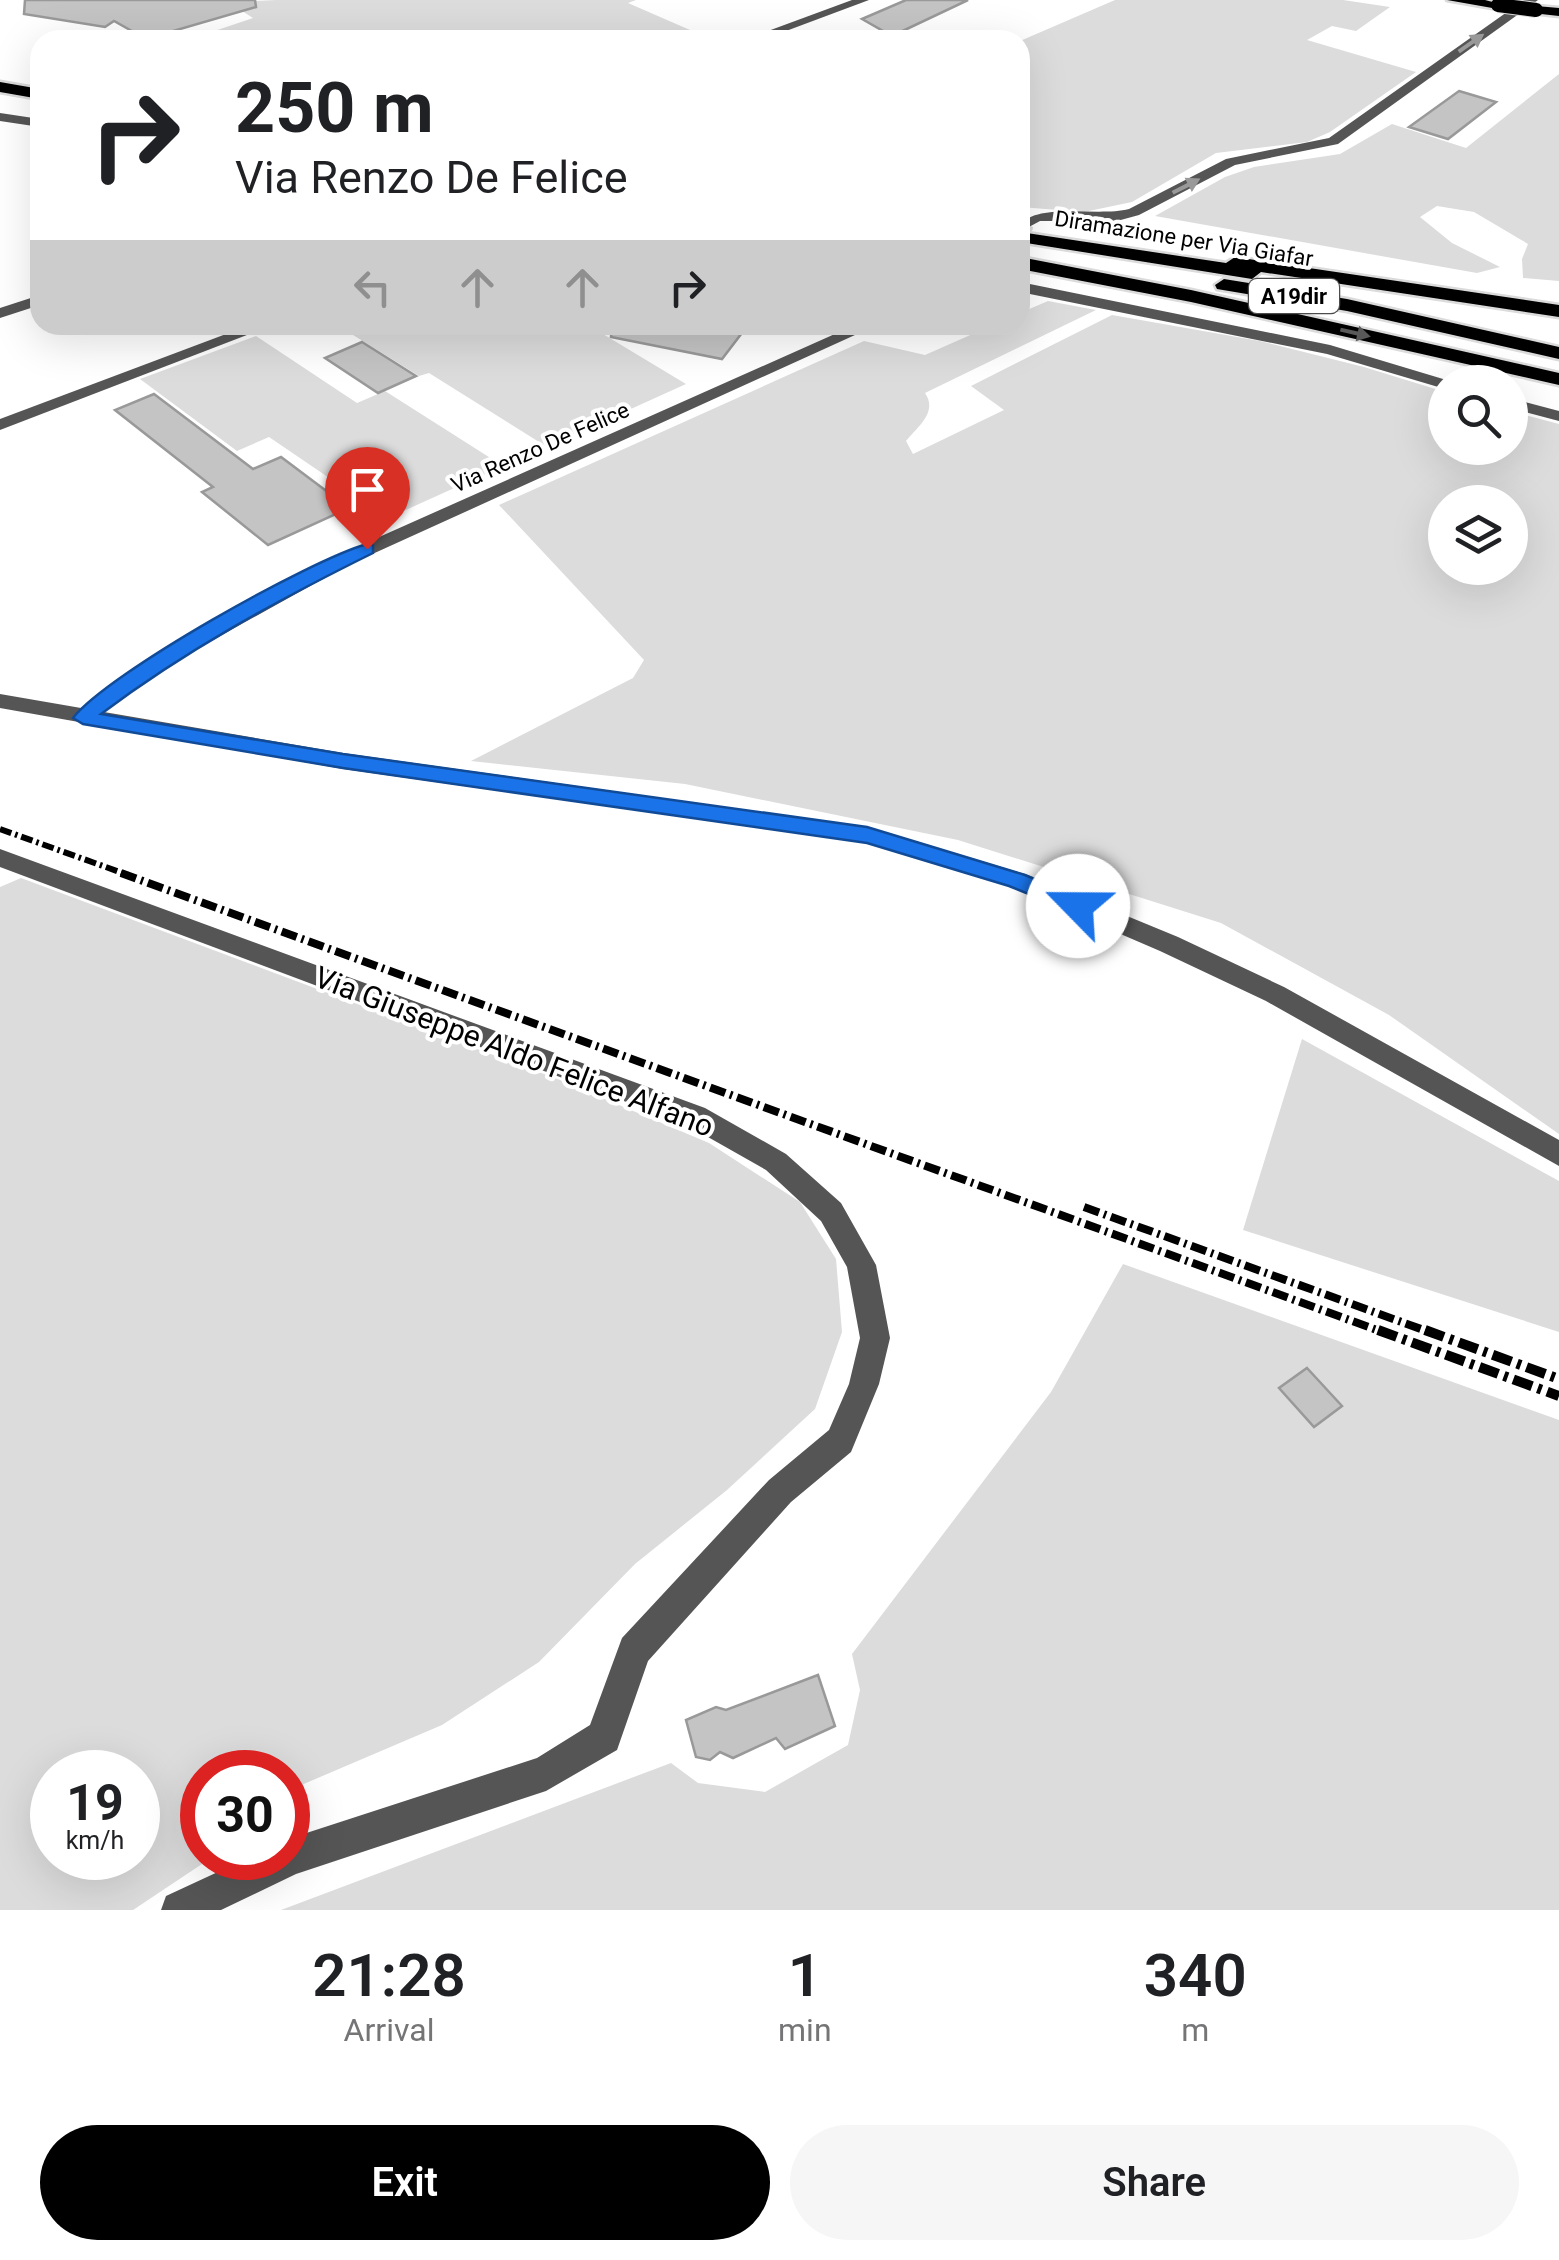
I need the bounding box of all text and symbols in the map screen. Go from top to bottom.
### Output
one-way arrow [1458,34,1484,53]
text: 250 m [235,67,434,149]
icon: right [70,70,200,200]
text: Via Renzo De Felice [235,151,628,204]
one-way arrow [1171,178,1200,195]
street label: Diramazione per Via Giafar [1053,206,1315,271]
icon: left [345,260,400,315]
icon: ahead [450,260,505,315]
icon: ahead [555,260,610,315]
icon: right [660,260,715,315]
road number: A19dir [1249,279,1339,313]
one-way arrow [1340,326,1371,341]
map controls [1428,365,1528,585]
button: search [1428,365,1528,465]
street label: Via Renzo De Felice [447,397,633,498]
pin [325,447,410,550]
icon: arrive [340,462,395,517]
button: layers [1428,485,1528,585]
position arrow [1026,854,1130,958]
street label: Via Giuseppe Aldo Felice Alfano [310,959,719,1144]
speed limit sign: 30 [180,1750,310,1880]
text: 19 [66,1774,124,1832]
text: km/h [66,1826,124,1855]
text: 21:28 [312,1940,466,2011]
text: 1 [788,1940,822,2011]
text: 340 [1144,1940,1247,2011]
text: Arrival [344,2011,434,2049]
text: min [778,2011,832,2049]
text: m [1181,2011,1209,2049]
button: Exit [40,2125,770,2240]
button: Share [790,2125,1519,2240]

